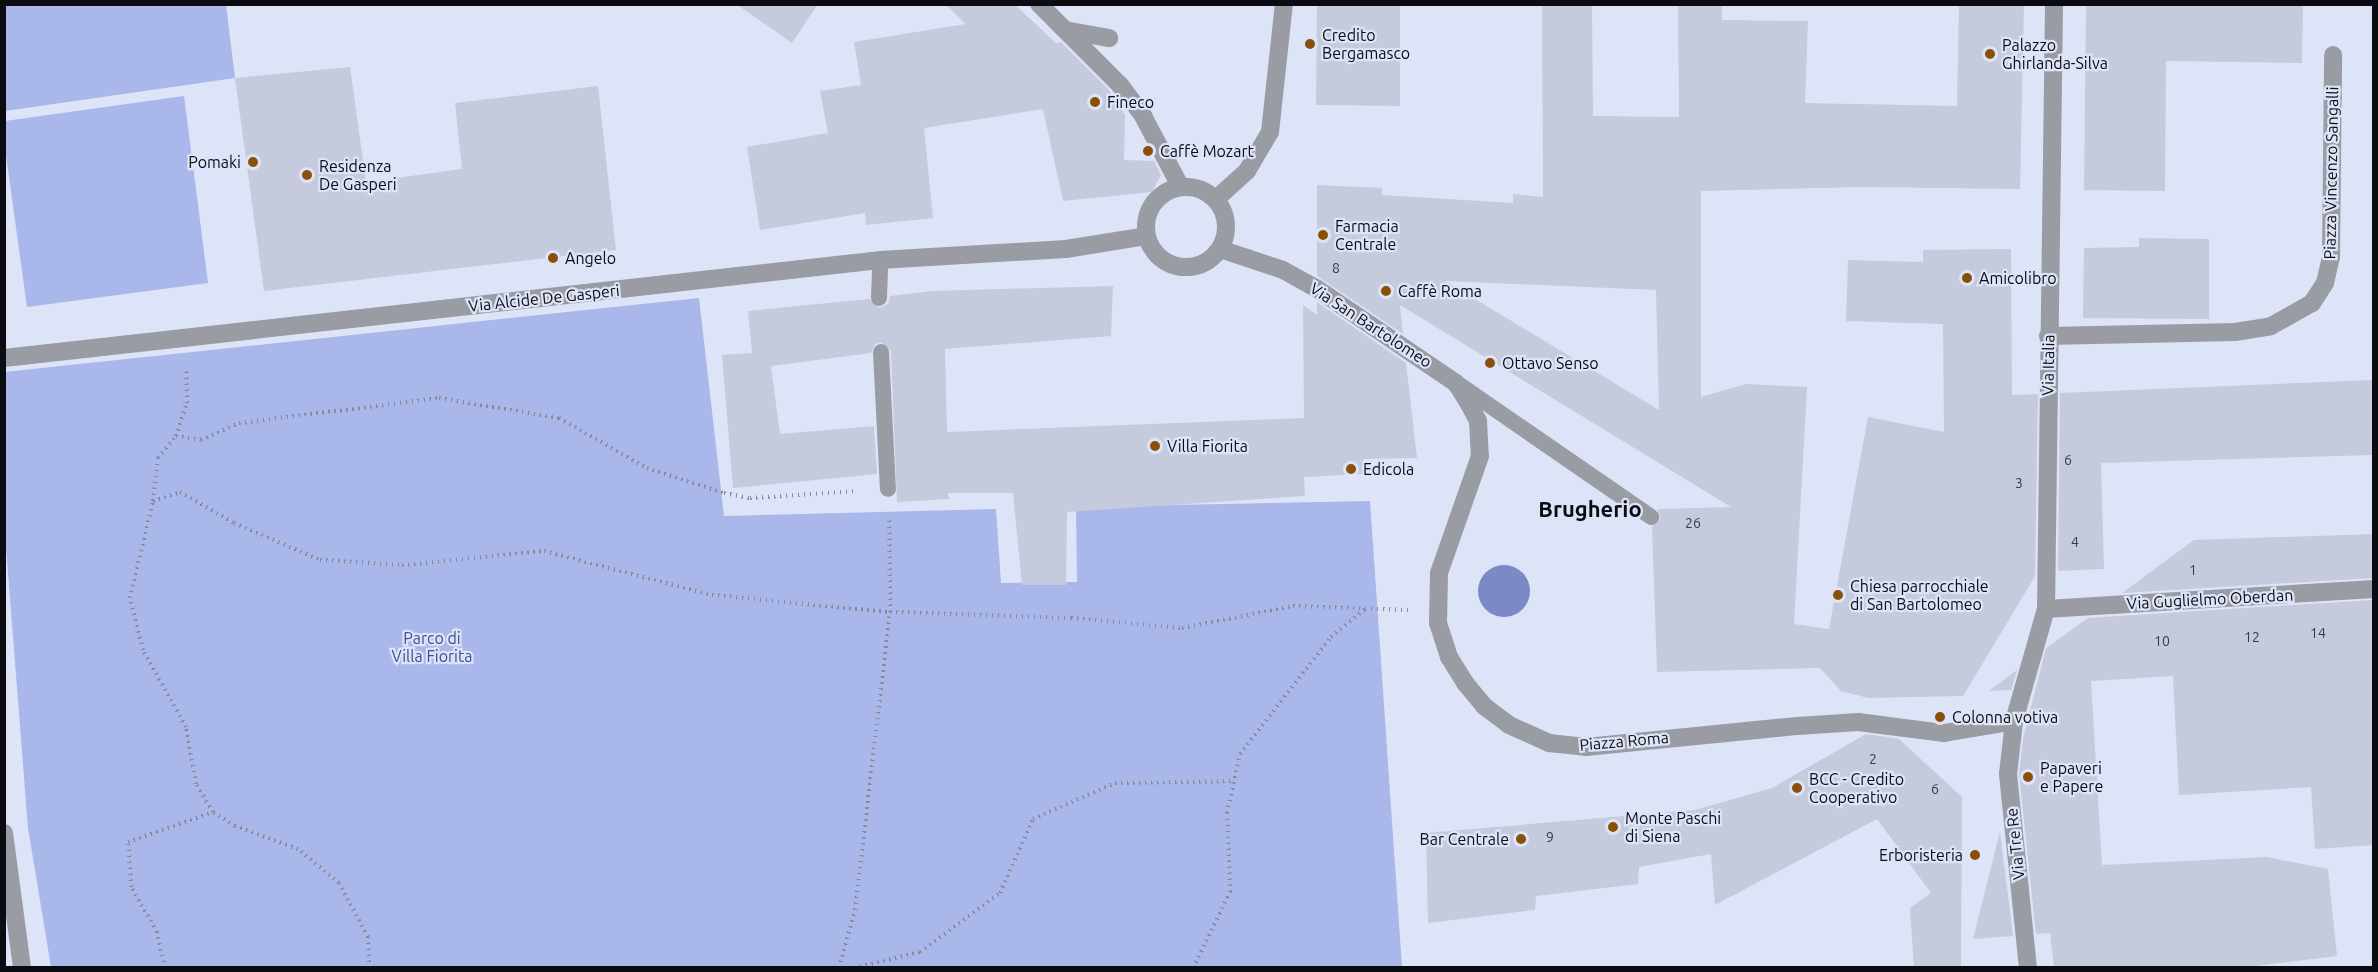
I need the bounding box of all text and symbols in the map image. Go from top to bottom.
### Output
place label: Credito Bergamasco [1322,25,1410,63]
place label: Palazzo Ghirlanda-Silva [2002,35,2108,73]
marker: Credito Bergamasco [1303,37,1317,51]
marker: Palazzo Ghirlanda-Silva [1983,47,1997,61]
street label: Piazza Vincenzo Sangalli [2320,86,2342,260]
place label: Fineco [1107,92,1154,112]
marker: Fineco [1088,95,1102,109]
place label: Caffè Mozart [1160,141,1254,161]
marker: Caffè Mozart [1141,144,1155,158]
place label: Pomaki [188,152,241,172]
marker: Pomaki [246,155,260,169]
place label: Residenza De Gasperi [319,156,397,194]
marker: Residenza De Gasperi [300,168,314,182]
place label: Farmacia Centrale [1335,216,1399,254]
marker: Farmacia Centrale [1316,228,1330,242]
place label: Angelo [565,248,616,268]
marker: Angelo [546,251,560,265]
house number: 8 [1332,260,1340,276]
place label: Amicolibro [1979,268,2057,288]
marker: Amicolibro [1960,271,1974,285]
street label: Via San Bartolomeo [1306,278,1436,372]
street label: Via Alcide De Gasperi [467,281,621,315]
place label: Caffè Roma [1398,281,1482,301]
marker: Caffè Roma [1379,284,1393,298]
street label: Via Italia [2038,334,2058,396]
place label: Ottavo Senso [1502,353,1599,373]
marker: Ottavo Senso [1483,356,1497,370]
place label: Villa Fiorita [1167,436,1248,456]
marker: Villa Fiorita [1148,439,1162,453]
house number: 6 [2064,452,2072,468]
place label: Edicola [1363,459,1414,479]
marker: Edicola [1344,462,1358,476]
house number: 3 [2015,475,2023,491]
district label: Brugherio [1538,496,1642,522]
house number: 26 [1685,515,1701,531]
house number: 4 [2071,534,2079,550]
house number: 1 [2189,562,2197,578]
place label: Chiesa parrocchiale di San Bartolomeo [1850,576,1989,614]
street label: Via Guglielmo Oberdan [2126,585,2294,613]
marker: Chiesa parrocchiale di San Bartolomeo [1831,588,1845,602]
house number: 14 [2310,625,2326,641]
park label: Parco di Villa Fiorita [392,628,472,666]
house number: 12 [2244,629,2260,645]
house number: 10 [2154,633,2170,649]
place label: Colonna votiva [1952,707,2058,727]
marker: Colonna votiva [1933,710,1947,724]
street label: Piazza Roma [1579,728,1669,754]
house number: 2 [1869,751,1877,767]
place label: Papaveri e Papere [2040,758,2103,796]
place label: BCC - Credito Cooperativo [1809,769,1904,807]
marker: Papaveri e Papere [2021,770,2035,784]
marker: BCC - Credito Cooperativo [1790,781,1804,795]
house number: 6 [1931,781,1939,797]
street label: Via Tre Re [2002,807,2028,881]
place label: Monte Paschi di Siena [1625,808,1721,846]
marker: Monte Paschi di Siena [1606,820,1620,834]
place label: Bar Centrale [1420,829,1509,849]
house number: 9 [1546,829,1554,845]
marker: Bar Centrale [1514,832,1528,846]
place label: Erboristeria [1879,845,1963,865]
marker: Erboristeria [1968,848,1982,862]

